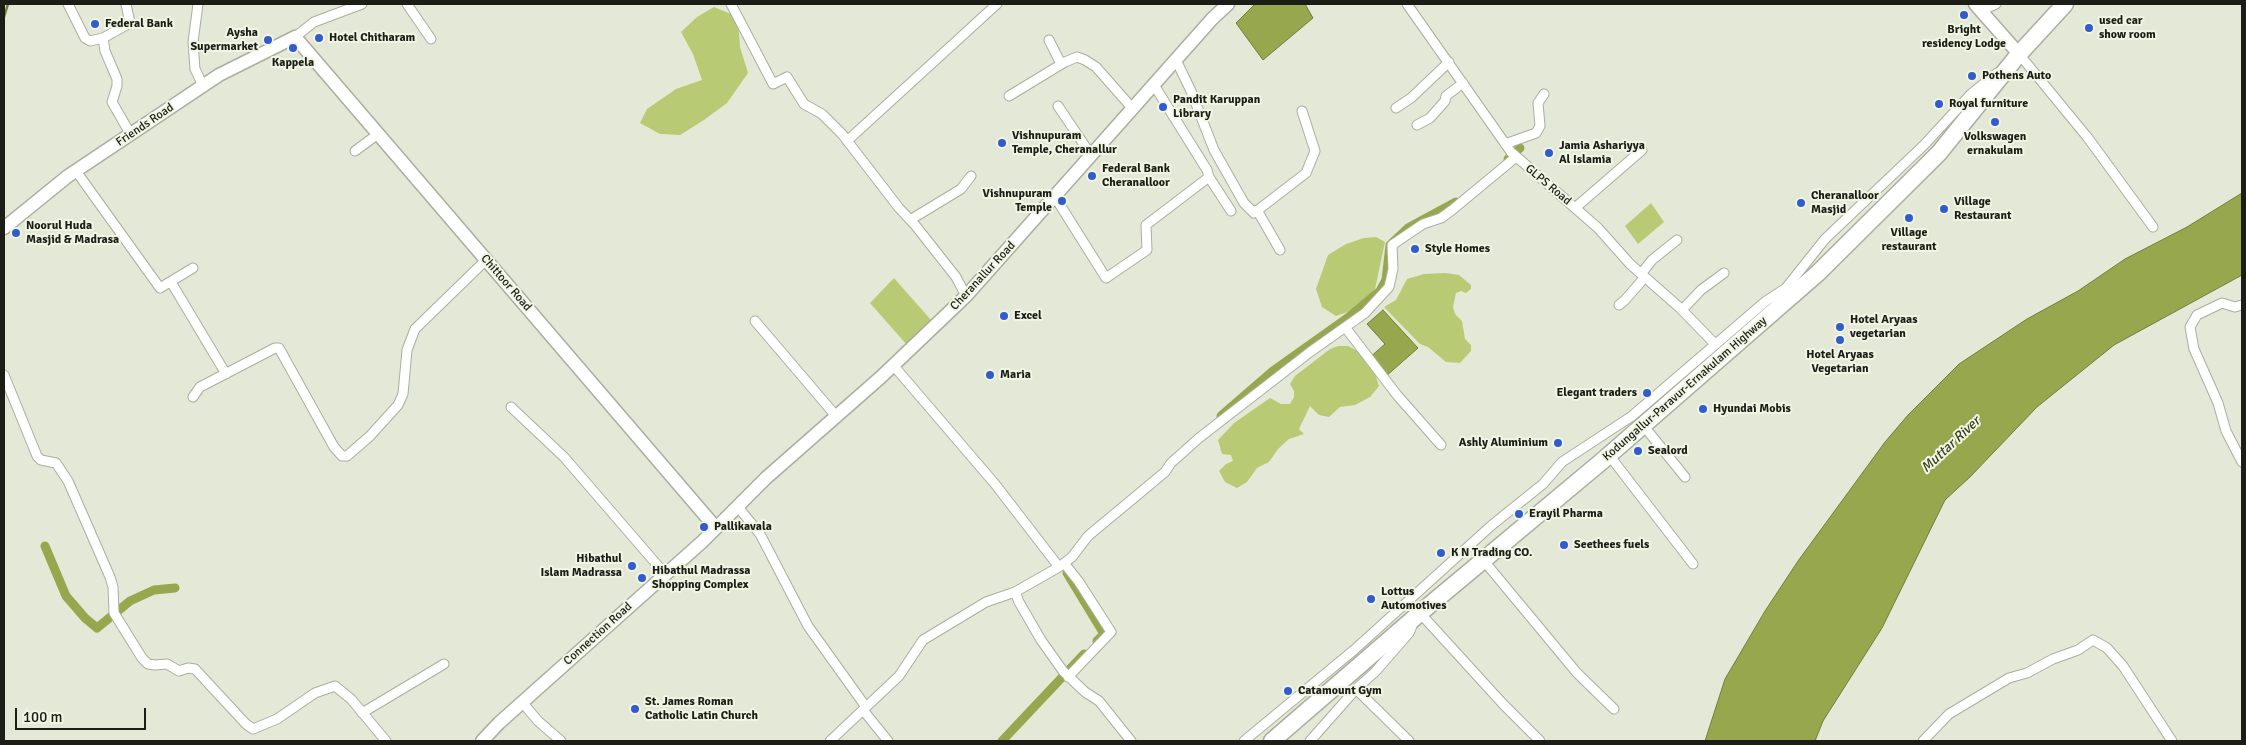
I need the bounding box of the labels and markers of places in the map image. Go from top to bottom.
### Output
marker: Bright residency Lodge [1958,9,1970,21]
place label: used car show room [2099,14,2156,42]
place label: Federal Bank [105,17,173,31]
marker: Federal Bank [89,18,101,30]
marker: used car show room [2083,22,2095,34]
place label: Bright residency Lodge [1922,23,2006,51]
place label: Aysha Supermarket [190,26,258,54]
place label: Hotel Chitharam [329,31,415,45]
marker: Hotel Chitharam [313,32,325,44]
marker: Aysha Supermarket [262,34,274,46]
marker: Kappela [287,42,299,54]
place label: Kappela [272,56,314,70]
place label: Pothens Auto [1982,69,2051,83]
marker: Pothens Auto [1966,70,1978,82]
place label: Pandit Karuppan Library [1173,93,1260,121]
place label: Royal furniture [1949,97,2028,111]
marker: Royal furniture [1933,98,1945,110]
marker: Pandit Karuppan Library [1157,101,1169,113]
marker: Volkswagen ernakulam [1989,116,2001,128]
place label: Vishnupuram Temple, Cheranallur [1012,129,1117,157]
place label: Volkswagen ernakulam [1964,130,2026,158]
marker: Vishnupuram Temple, Cheranallur [996,137,1008,149]
place label: Jamia Ashariyya Al Islamia [1559,139,1645,167]
marker: Jamia Ashariyya Al Islamia [1543,147,1555,159]
place label: Federal Bank Cheranalloor [1102,162,1170,190]
marker: Federal Bank Cheranalloor [1086,170,1098,182]
place label: Vishnupuram Temple [983,187,1052,215]
place label: Cheranalloor Masjid [1811,189,1879,217]
marker: Vishnupuram Temple [1056,195,1068,207]
place label: Village Restaurant [1954,195,2012,223]
marker: Cheranalloor Masjid [1795,197,1807,209]
marker: Village Restaurant [1938,203,1950,215]
marker: Village restaurant [1903,212,1915,224]
place label: Noorul Huda Masjid & Madrasa [26,219,119,247]
place label: Village restaurant [1882,226,1936,254]
marker: Noorul Huda Masjid & Madrasa [10,227,22,239]
place label: Style Homes [1425,242,1490,256]
marker: Style Homes [1409,243,1421,255]
place label: Excel [1014,309,1042,323]
marker: Excel [998,310,1010,322]
place label: Hotel Aryaas vegetarian [1850,313,1918,341]
marker: Hotel Aryaas vegetarian [1834,321,1846,333]
marker: Hotel Aryaas Vegetarian [1834,334,1846,346]
place label: Hotel Aryaas Vegetarian [1806,348,1874,376]
place label: Maria [1000,368,1031,382]
marker: Maria [984,369,996,381]
place label: Elegant traders [1556,386,1637,400]
marker: Elegant traders [1641,387,1653,399]
place label: Hyundai Mobis [1713,402,1791,416]
marker: Hyundai Mobis [1697,403,1709,415]
place label: Ashly Aluminium [1459,436,1548,450]
marker: Ashly Aluminium [1552,437,1564,449]
place label: Sealord [1648,444,1688,458]
marker: Sealord [1632,445,1644,457]
place label: Erayil Pharma [1529,507,1603,521]
marker: Erayil Pharma [1513,508,1525,520]
place label: Pallikavala [714,520,772,534]
marker: Pallikavala [698,521,710,533]
place label: Seethees fuels [1574,538,1649,552]
marker: Seethees fuels [1558,539,1570,551]
place label: K N Trading CO. [1451,546,1532,560]
marker: K N Trading CO. [1435,547,1447,559]
place label: Hibathul Islam Madrassa [540,552,622,580]
marker: Hibathul Islam Madrassa [626,560,638,572]
place label: Hibathul Madrassa Shopping Complex [652,564,750,592]
marker: Hibathul Madrassa Shopping Complex [636,572,648,584]
place label: Lottus Automotives [1381,585,1447,613]
marker: Lottus Automotives [1365,593,1377,605]
place label: Catamount Gym [1298,684,1382,698]
marker: Catamount Gym [1282,685,1294,697]
place label: St. James Roman Catholic Latin Church [645,695,758,723]
marker: St. James Roman Catholic Latin Church [629,703,641,715]

